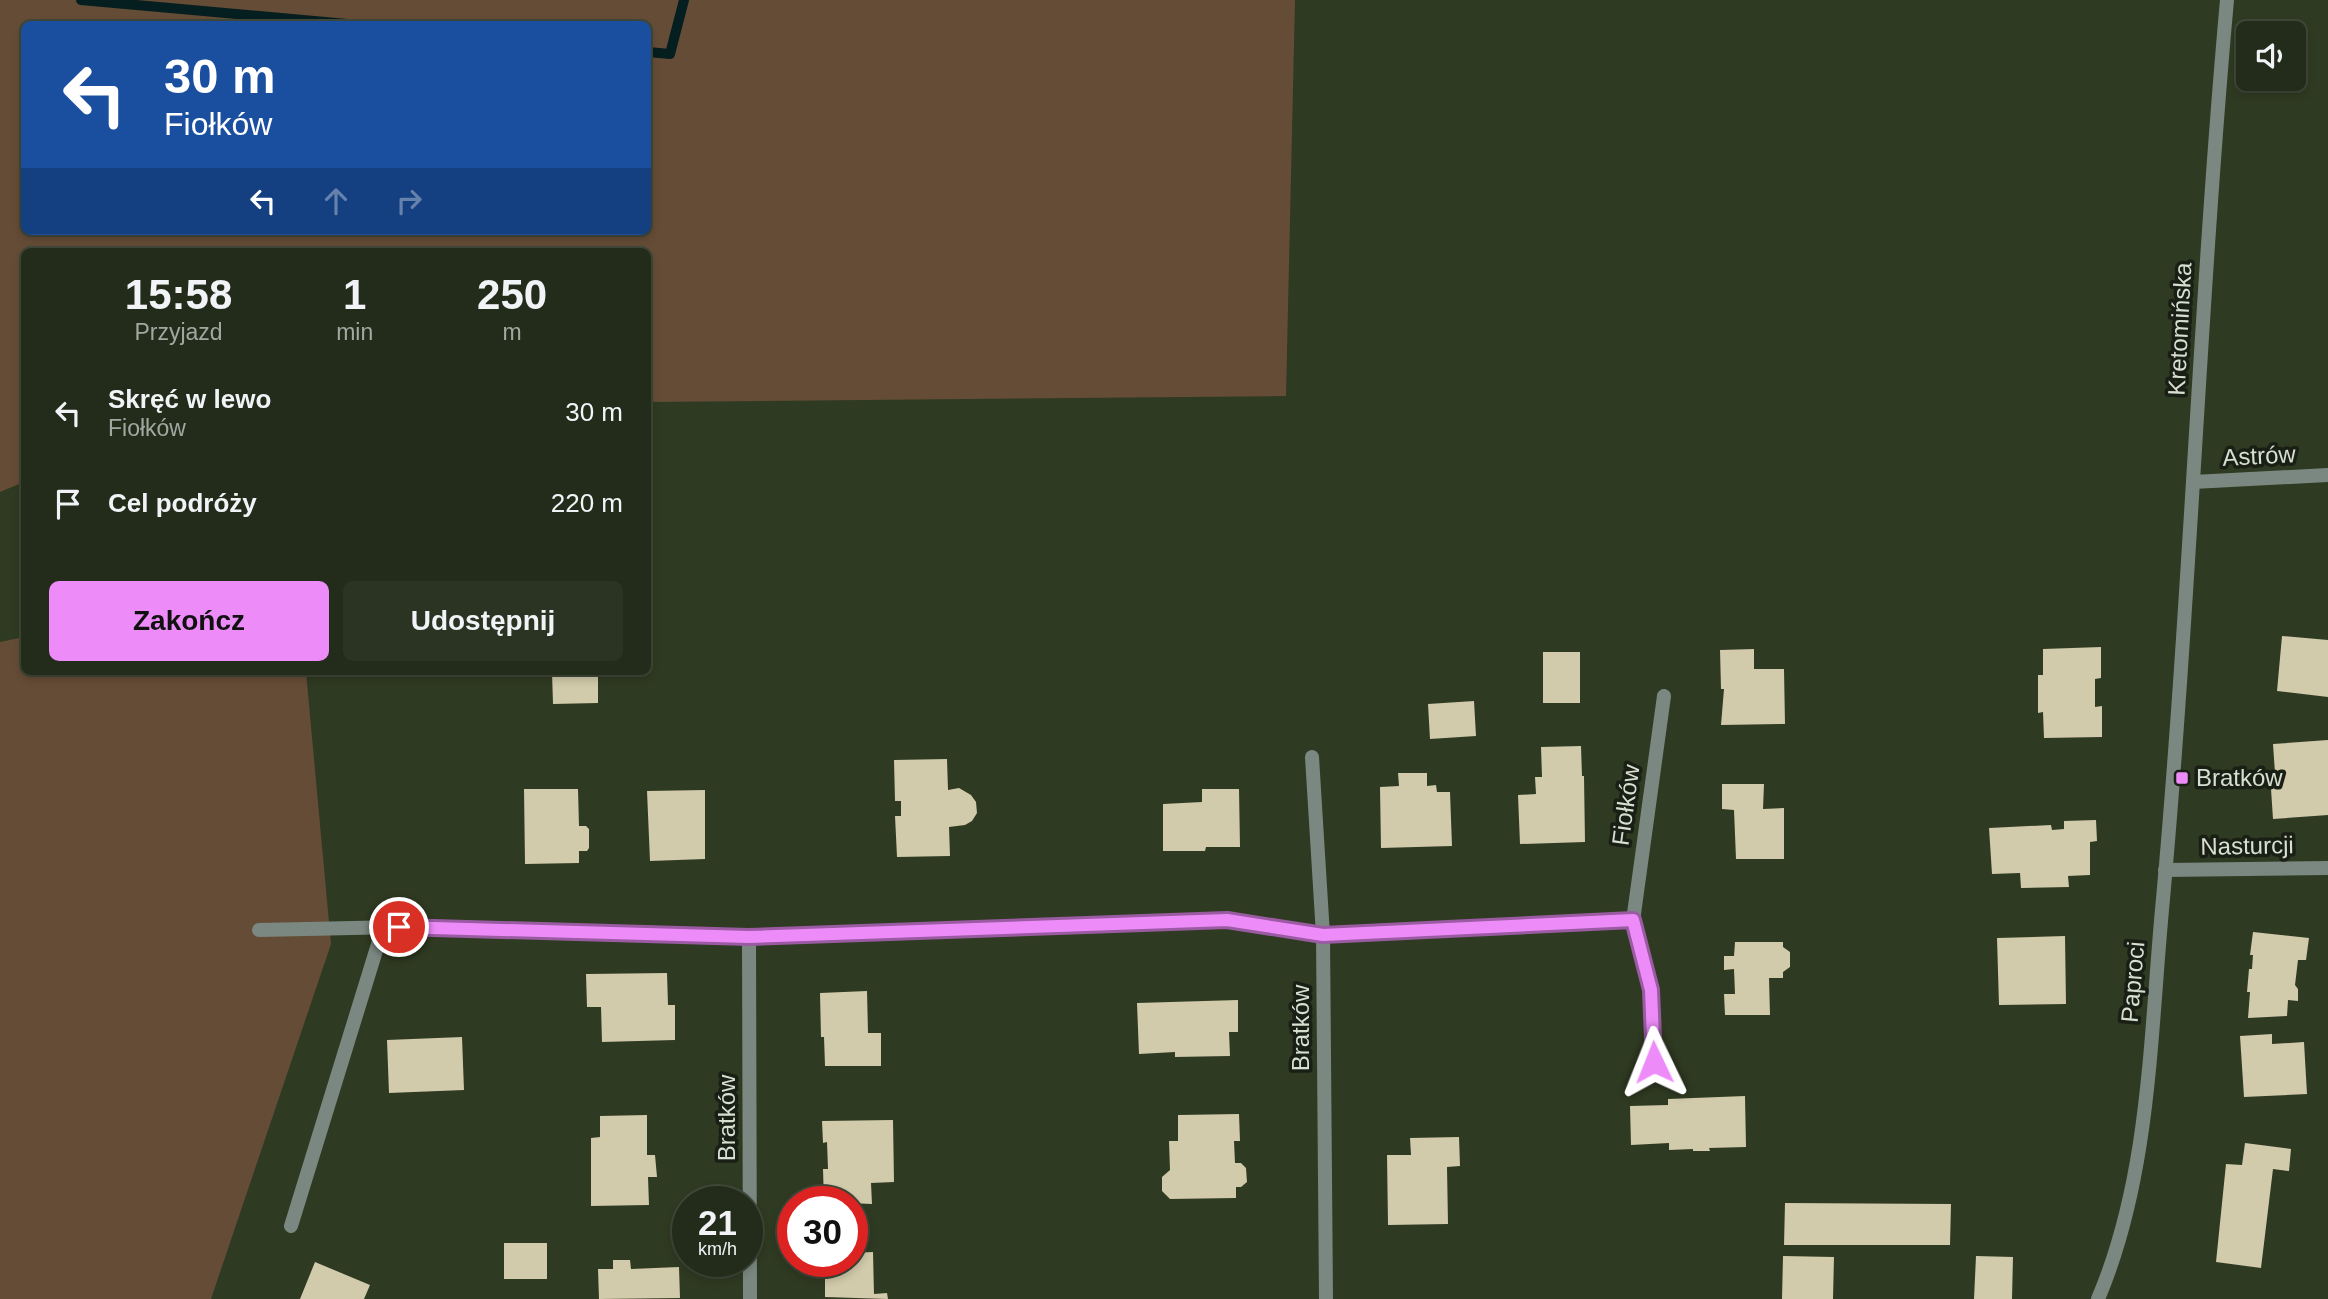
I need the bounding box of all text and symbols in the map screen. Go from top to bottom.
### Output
map controls [2236,21,2306,91]
button: sound [2236,21,2306,91]
icon: left [49,49,140,140]
text: 30 m [164,49,276,103]
text: Fiołków [164,106,272,142]
icon: left [244,182,282,220]
icon: ahead [317,182,355,220]
icon: right [390,182,428,220]
street label: Kretomińska [2163,261,2197,396]
text: 15:58 [125,271,232,318]
text: 1 [343,271,366,318]
text: 250 [477,271,547,318]
text: Przyjazd [134,319,223,345]
text: min [336,319,373,345]
text: m [503,319,522,345]
text: Skręć w lewo [108,384,271,414]
icon: left [49,394,87,432]
text: 30 m [565,397,623,427]
text: Fiołków [108,415,186,441]
street label: Astrów [2222,440,2297,471]
icon: arrive [49,485,87,523]
text: Cel podróży [108,488,257,518]
text: 220 m [551,488,623,518]
button: Zakończ [49,581,329,661]
button: Udostępnij [343,581,623,661]
street label: Fiołków [1606,762,1645,847]
place label: Bratków [2196,764,2283,791]
marker: Bratków [2174,770,2190,786]
street label: Nasturcji [2200,831,2294,860]
pin [369,897,429,957]
icon: arrive [380,908,418,946]
street label: Paproci [2116,940,2149,1024]
street label: Bratków [1287,984,1314,1071]
position arrow [1617,1025,1691,1099]
street label: Bratków [713,1074,740,1161]
speed limit sign: 30 [777,1186,868,1277]
text: 21 [698,1203,737,1242]
text: km/h [698,1239,737,1259]

